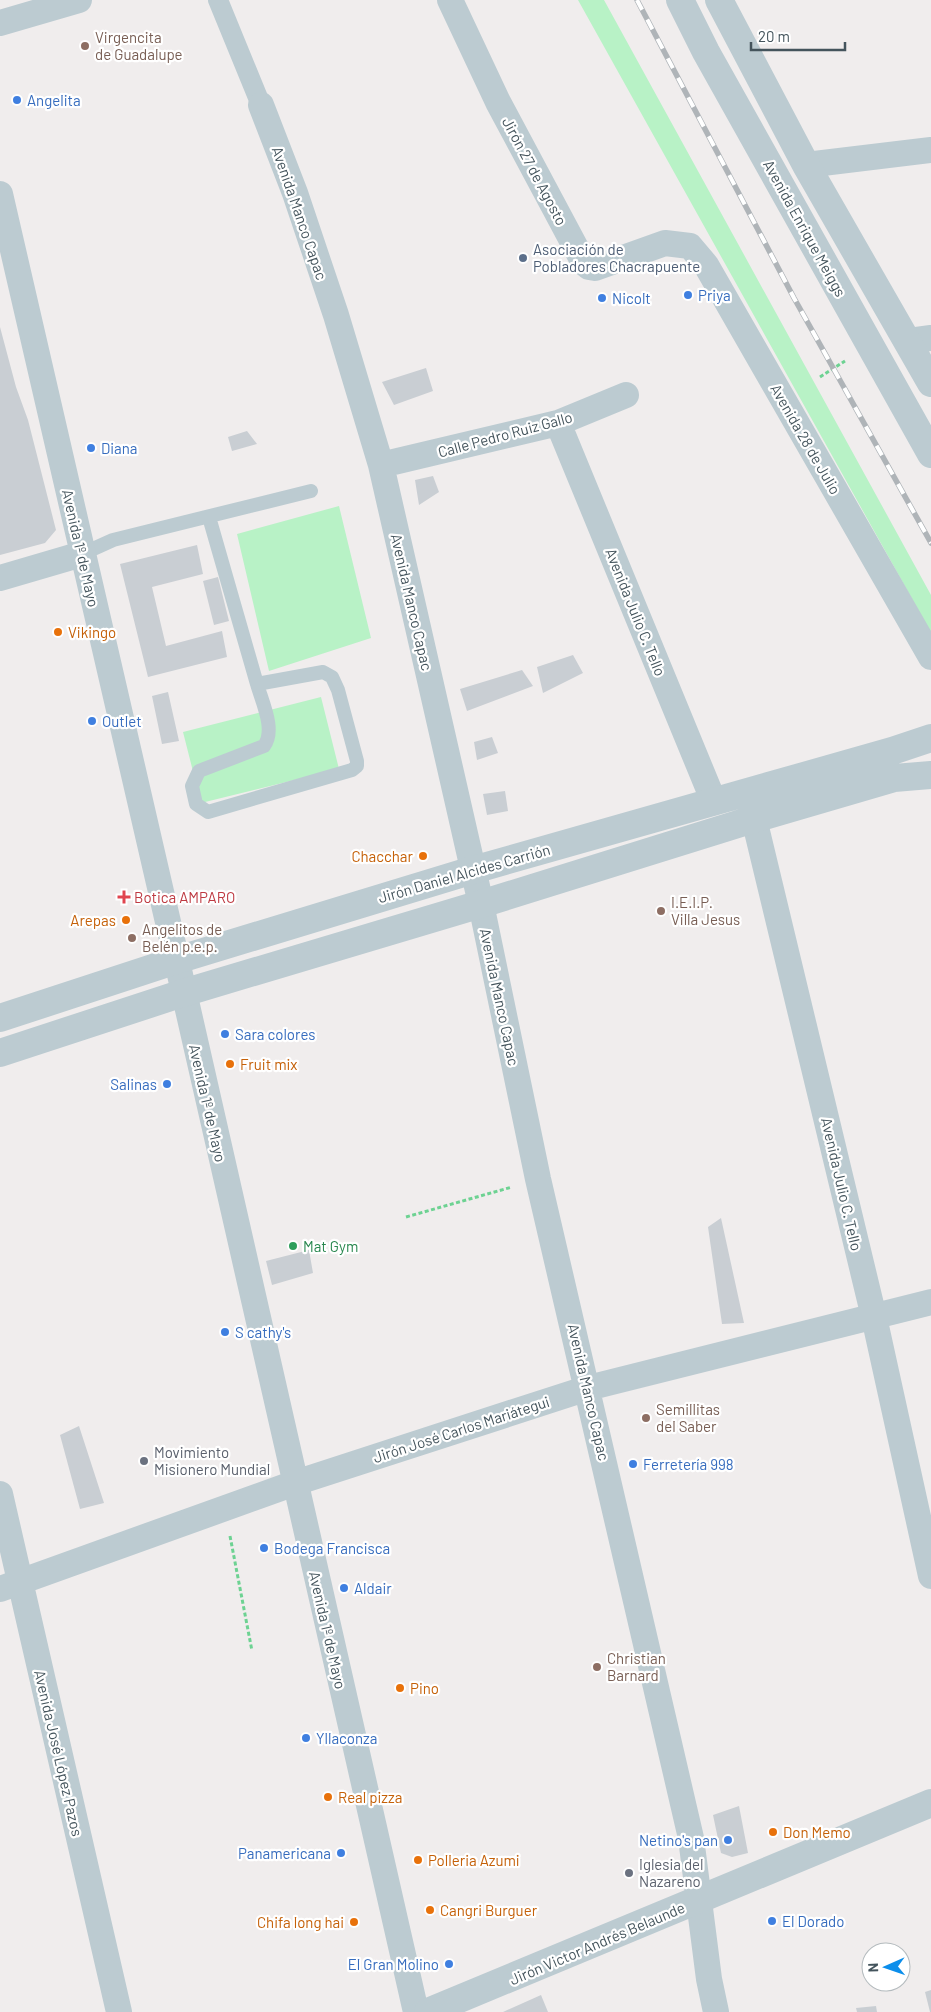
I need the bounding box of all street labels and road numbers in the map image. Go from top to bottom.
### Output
street label: Jirón 27 de Agosto [499,114,571,228]
street label: Avenida Manco Capac [269,144,331,282]
street label: Avenida Enrique Meiggs [760,156,850,300]
street label: Avenida 28 de Julio [767,381,845,497]
street label: Calle Pedro Ruiz Gallo [436,407,574,461]
street label: Avenida 1º de Mayo [59,487,103,609]
street label: Avenida Manco Capac [387,532,437,672]
street label: Avenida Julio C. Tello [602,545,670,679]
street label: Jirón Daniel Alcides Carrión [376,840,552,906]
street label: Avenida Manco Capac [477,927,523,1068]
street label: Avenida 1º de Mayo [186,1042,230,1164]
street label: Avenida Julio C. Tello [818,1116,866,1252]
street label: Avenida Manco Capac [564,1322,614,1462]
street label: Jirón José Carlos Mariátegui [371,1392,551,1466]
street label: Avenida 1º de Mayo [306,1569,350,1691]
street label: Avenida José López Pazos [31,1668,87,1838]
street label: Jirón Victor Andrés Belaunde [507,1898,687,1988]

